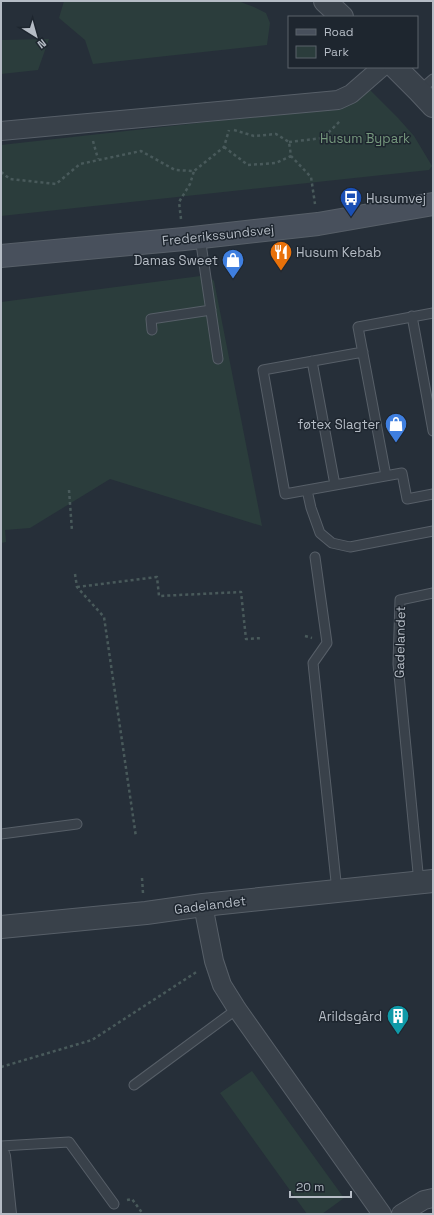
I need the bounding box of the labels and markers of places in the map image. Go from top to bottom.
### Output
bus stop icon: Husumvej [338,185,364,218]
place label: Husumvej [366,190,426,207]
restaurant icon: Husum Kebab [268,239,294,272]
place label: Husum Kebab [296,244,381,261]
shop icon: Damas Sweet [220,247,246,280]
place label: Damas Sweet [134,252,218,269]
shop icon: føtex Slagter [383,411,409,444]
place label: føtex Slagter [298,416,380,433]
building icon: Arildsgård [385,1003,411,1036]
place label: Arildsgård [318,1008,382,1025]

